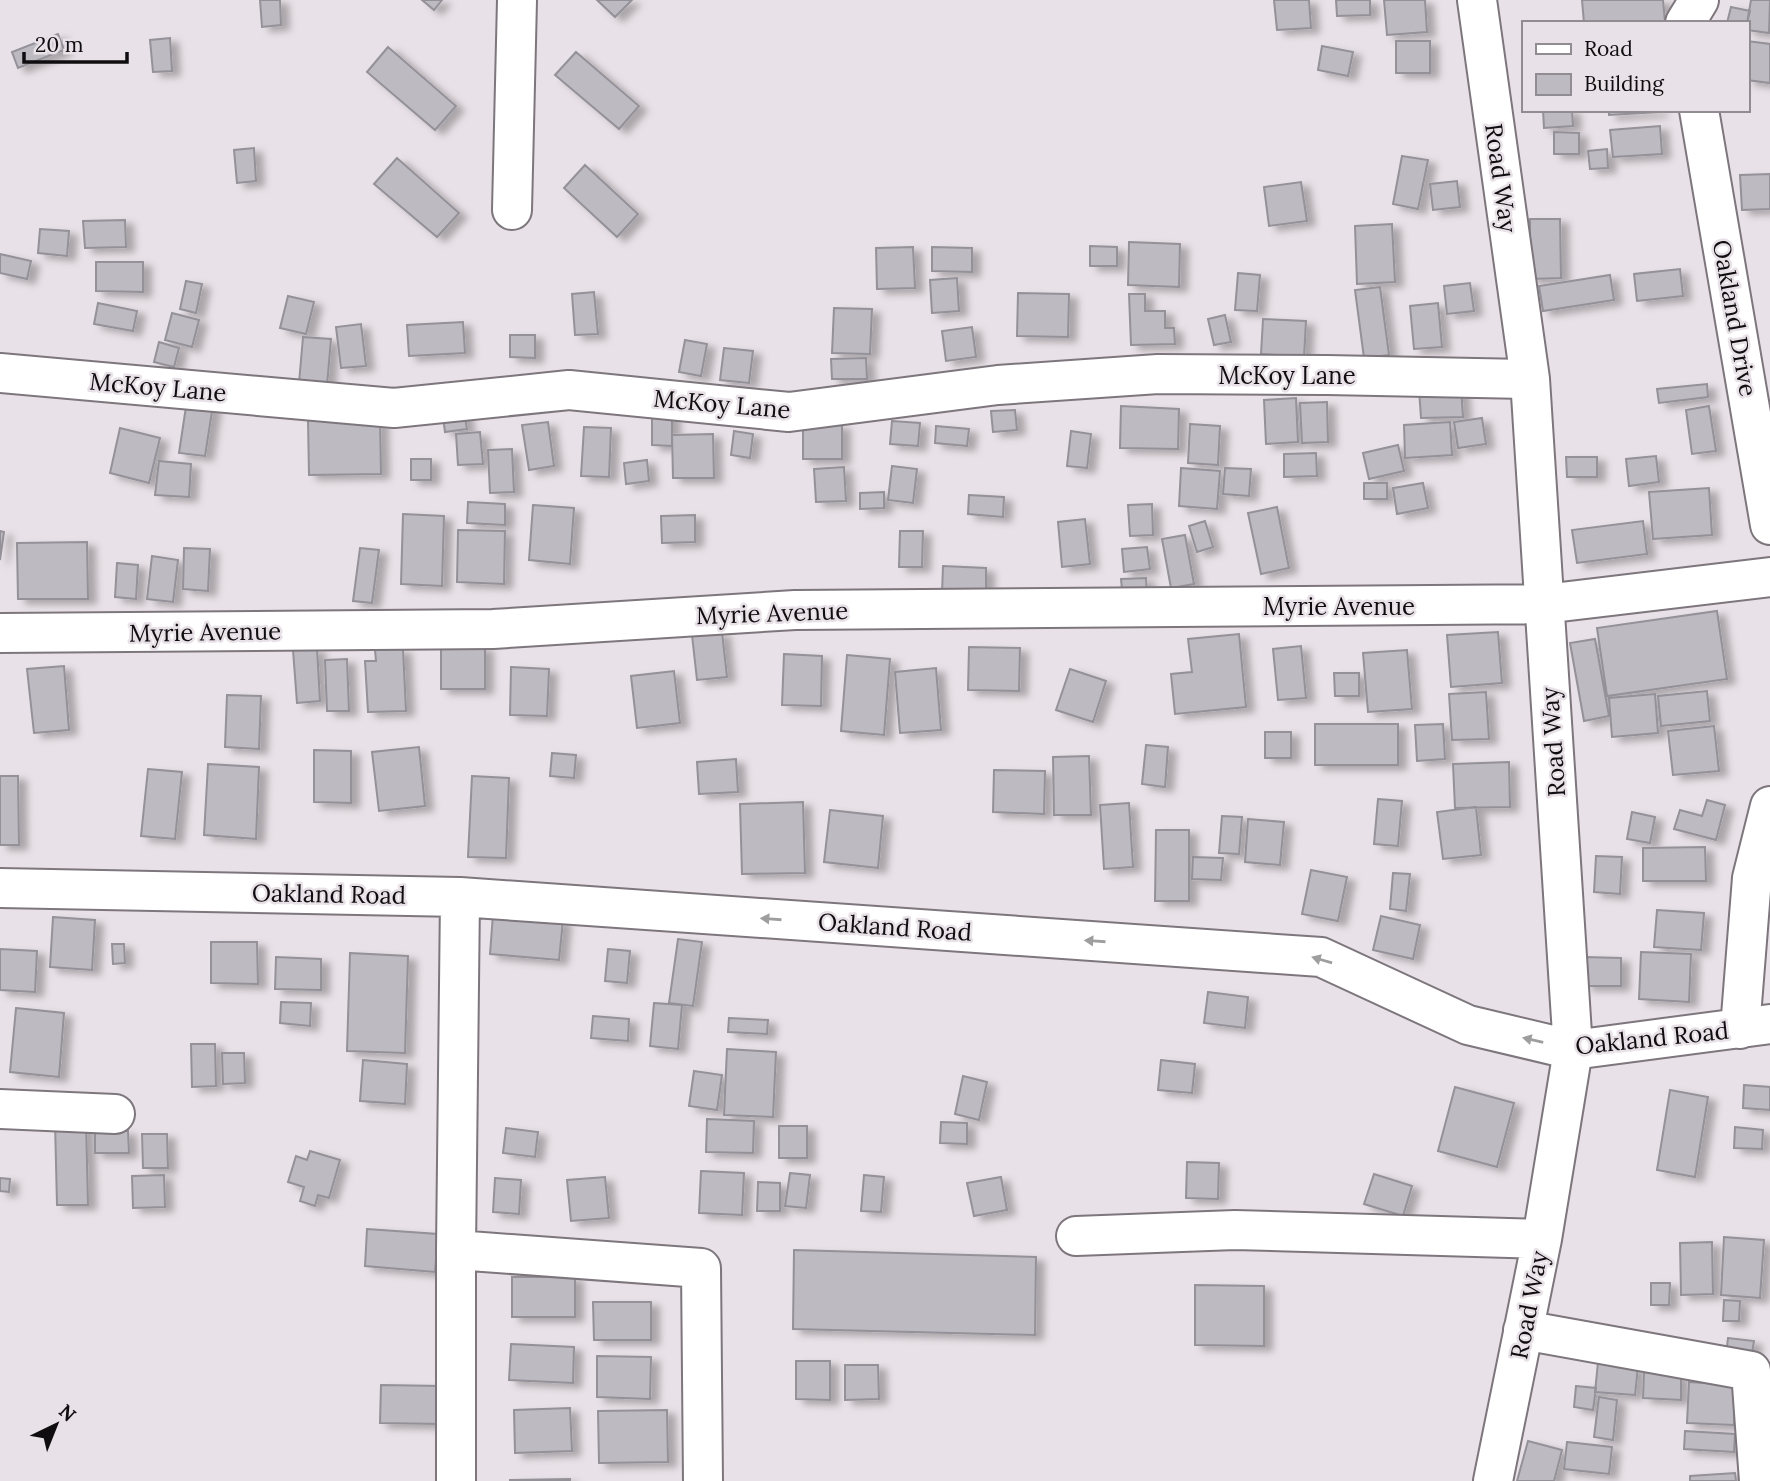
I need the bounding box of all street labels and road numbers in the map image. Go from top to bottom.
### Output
street label: Road Way [1478,121,1524,235]
street label: Oakland Drive [1706,237,1764,399]
street label: McKoy Lane [1218,360,1356,391]
street label: McKoy Lane [88,366,228,408]
street label: McKoy Lane [652,383,792,425]
street label: Myrie Avenue [1263,591,1415,622]
street label: Myrie Avenue [695,595,849,631]
street label: Myrie Avenue [129,615,281,649]
street label: Road Way [1534,686,1572,798]
street label: Oakland Road [252,877,406,911]
street label: Oakland Road [817,906,973,948]
street label: Oakland Road [1574,1015,1730,1061]
street label: Road Way [1503,1248,1555,1362]

